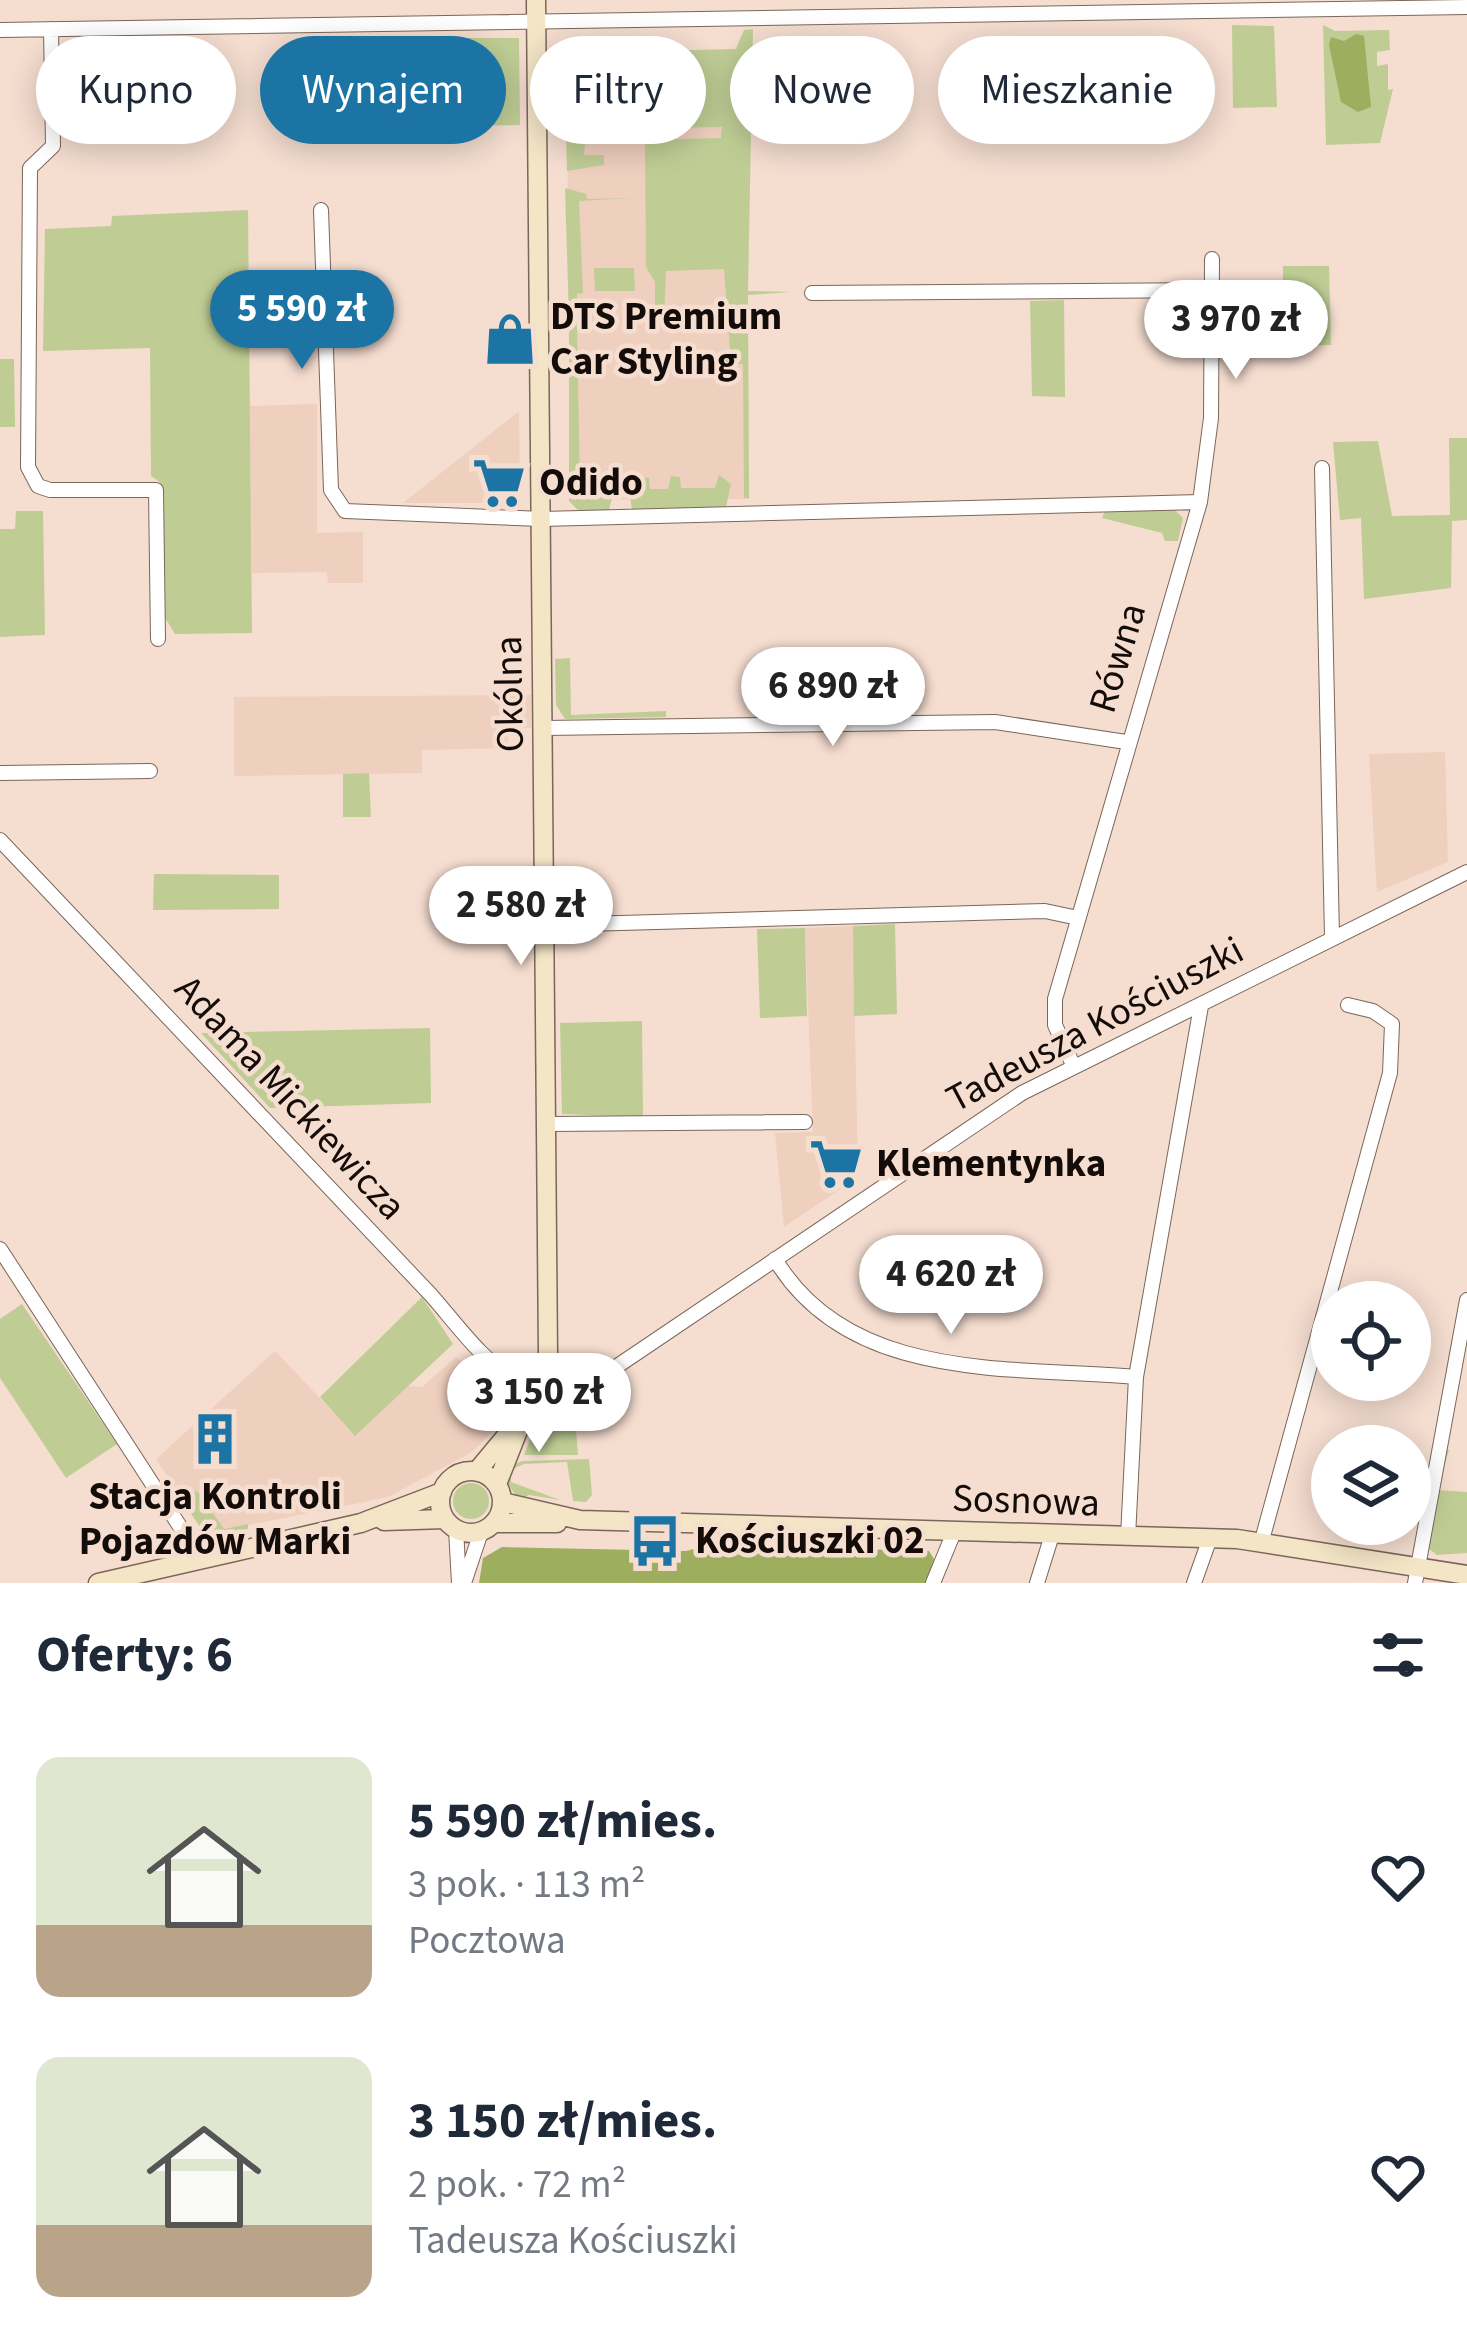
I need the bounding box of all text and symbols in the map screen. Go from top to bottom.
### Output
chip: Kupno [36,36,236,144]
chip: Wynajem [260,36,506,144]
chip: Filtry [530,36,706,144]
chip: Nowe [730,36,914,144]
chip: Mieszkanie [938,36,1215,144]
pin: 5 590 zł [178,270,426,372]
pin: 3 970 zł [1112,280,1360,382]
text: 5 590 zł [237,281,367,337]
place label: DTS Premium Car Styling [550,289,782,390]
text: 3 970 zł [1171,291,1301,347]
shop icon: DTS Premium Car Styling [481,310,539,368]
supermarket icon: Odido [470,454,528,512]
place label: Odido [539,455,643,511]
street label: Równa [1075,596,1161,720]
street label: Okólna [481,635,539,753]
pin: 6 890 zł [709,647,957,749]
text: 6 890 zł [768,658,898,714]
pin: 2 580 zł [397,866,645,968]
text: 2 580 zł [456,877,586,933]
street label: Tadeusza Kościuszki [936,923,1254,1127]
street label: Adama Mickiewicza [161,963,419,1233]
supermarket icon: Klementynka [807,1135,865,1193]
place label: Klementynka [876,1136,1106,1192]
pin: 4 620 zł [827,1235,1075,1337]
text: 4 620 zł [886,1246,1016,1302]
map controls [1311,1281,1431,1545]
button: locate [1311,1281,1431,1401]
pin: 3 150 zł [415,1353,663,1455]
text: 3 150 zł [474,1364,604,1420]
building icon: Stacja Kontroli Pojazdów Marki [186,1410,244,1468]
button: layers [1311,1425,1431,1545]
place label: Stacja Kontroli Pojazdów Marki [79,1469,351,1570]
street label: Sosnowa [951,1470,1101,1532]
bus stop icon: Kościuszki 02 [626,1512,684,1570]
place label: Kościuszki 02 [695,1513,925,1569]
text: Oferty: 6 [36,1619,233,1691]
icon: filters [1365,1622,1431,1688]
text: 5 590 zł/mies. [408,1785,717,1857]
icon: home [132,1805,276,1949]
icon: heart [1365,1844,1431,1910]
text: 3 pok. · 113 m² [408,1857,645,1913]
text: Pocztowa [408,1913,566,1969]
text: 3 150 zł/mies. [408,2085,717,2157]
icon: home [132,2105,276,2249]
icon: heart [1365,2144,1431,2210]
text: 2 pok. · 72 m² [408,2157,626,2213]
text: Tadeusza Kościuszki [408,2213,738,2269]

